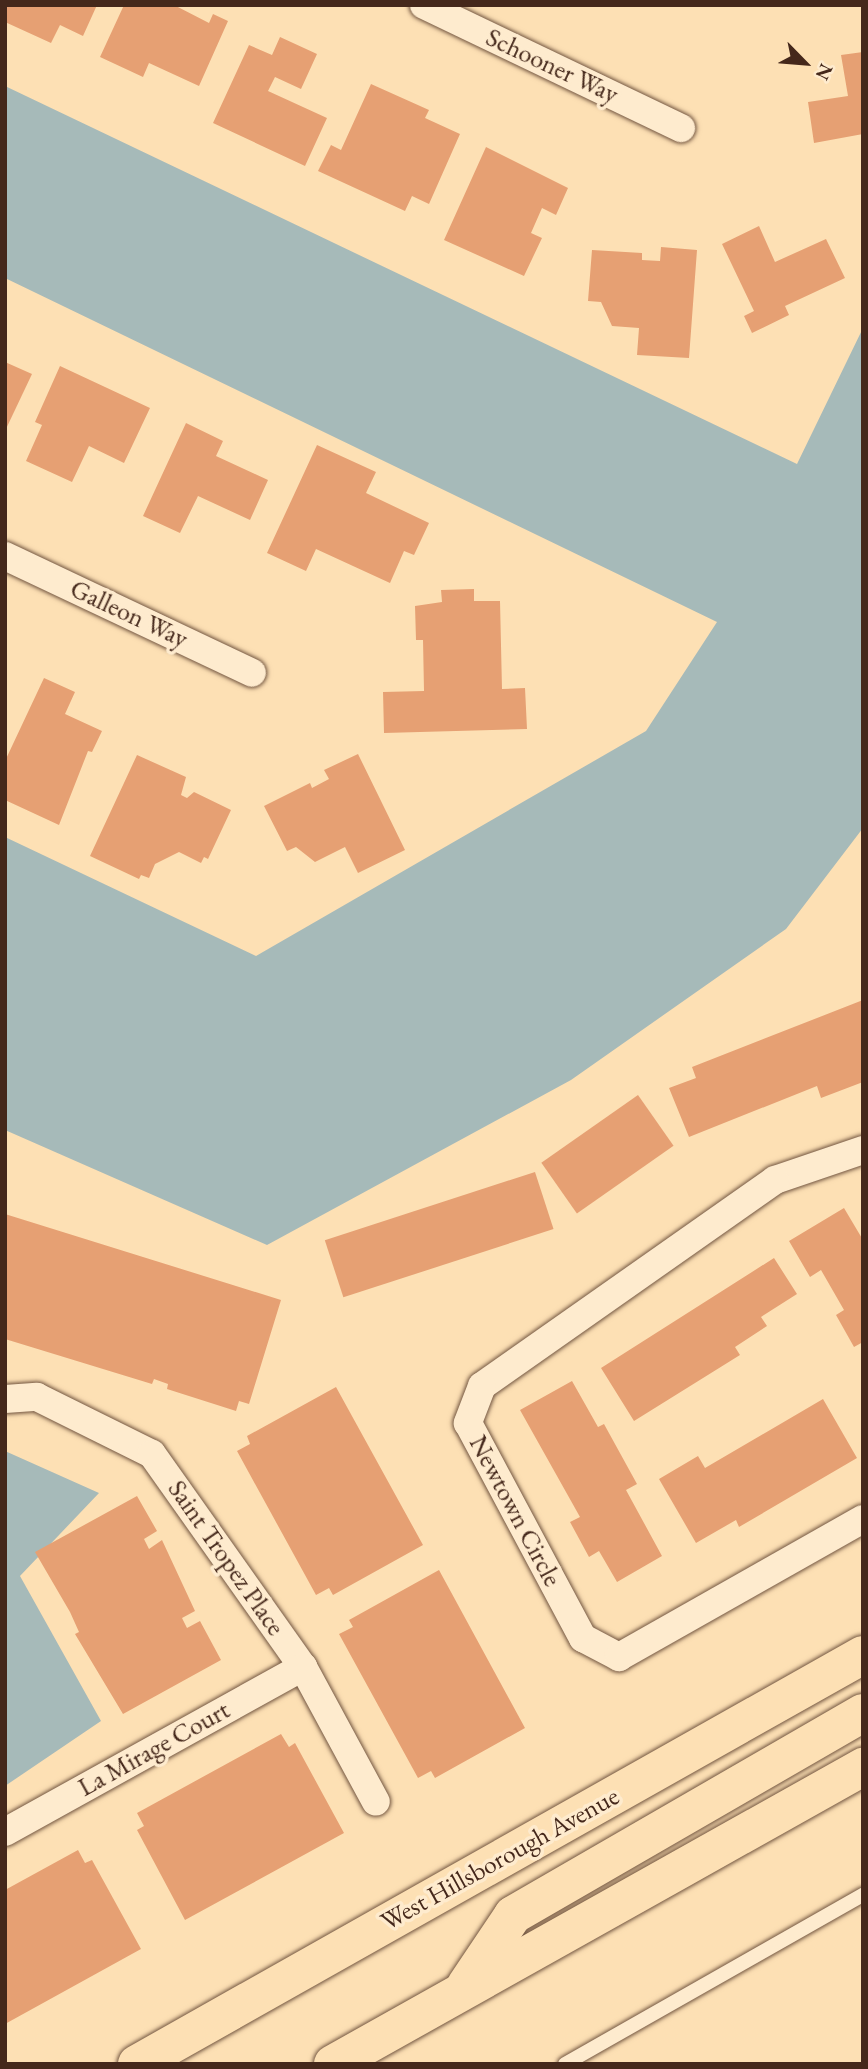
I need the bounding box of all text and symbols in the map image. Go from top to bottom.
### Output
street label: Schooner Way [481,22,623,110]
north arrow [770,28,840,98]
text: N [810,60,839,84]
street label: Galleon Way [65,573,193,655]
street label: Newtown Circle [462,1430,568,1592]
street label: Saint Tropez Place [161,1474,291,1642]
street label: La Mirage Court [73,1695,235,1803]
street label: West Hillsborough Avenue [375,1781,625,1937]

